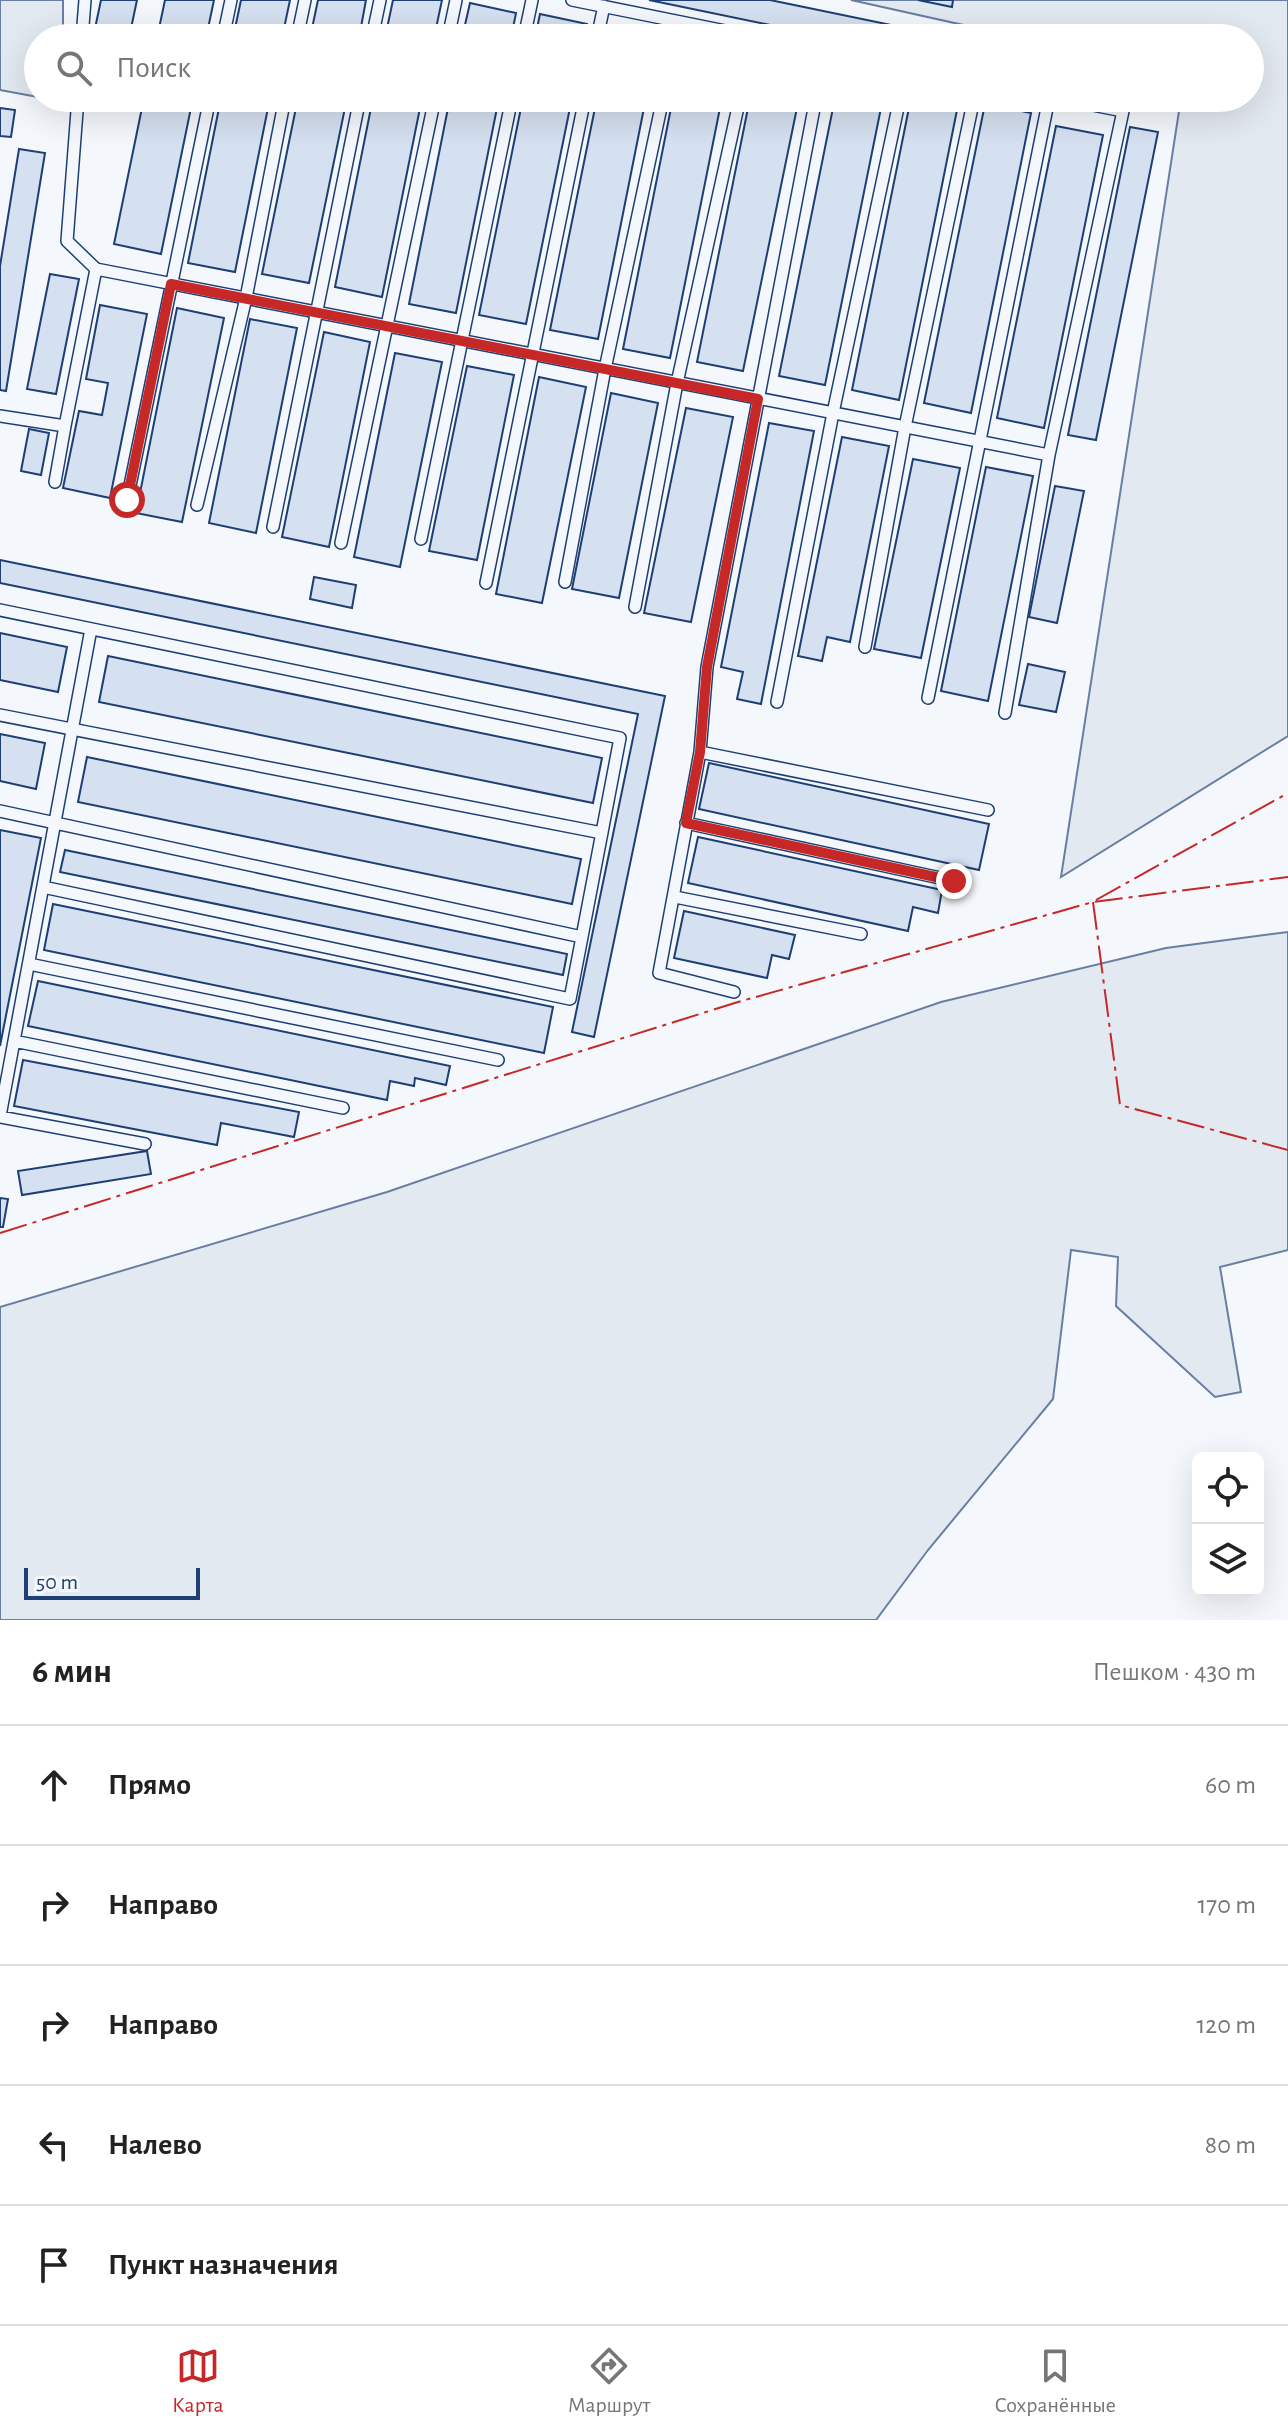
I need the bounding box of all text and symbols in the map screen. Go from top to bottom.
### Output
search box [24,24,1264,112]
icon: search [52,46,96,90]
text: Поиск [116,53,191,83]
route start [109,482,145,518]
route end [936,863,972,899]
map controls [1192,1452,1264,1596]
button: locate [1192,1452,1264,1524]
button: layers [1192,1524,1264,1596]
scale bar [24,1564,200,1600]
text: 50 m [36,1571,78,1593]
text: 6 мин [32,1655,112,1689]
text: Пешком · 430 m [1093,1659,1256,1685]
icon: ahead [32,1763,76,1807]
text: Прямо [108,1770,191,1800]
text: 60 m [1205,1772,1256,1798]
icon: right [32,1883,76,1927]
text: Направо [108,1890,218,1920]
text: 170 m [1197,1892,1256,1918]
icon: right [32,2003,76,2047]
text: Направо [108,2010,218,2040]
text: 120 m [1196,2012,1256,2038]
icon: left [32,2123,76,2167]
text: Налево [108,2130,202,2160]
text: 80 m [1205,2132,1256,2158]
icon: arrive [32,2243,76,2287]
text: Пункт назначения [108,2250,339,2280]
tab: Карта [172,2344,224,2418]
tab: Маршрут [568,2344,650,2418]
tab: Сохранённые [994,2344,1116,2418]

